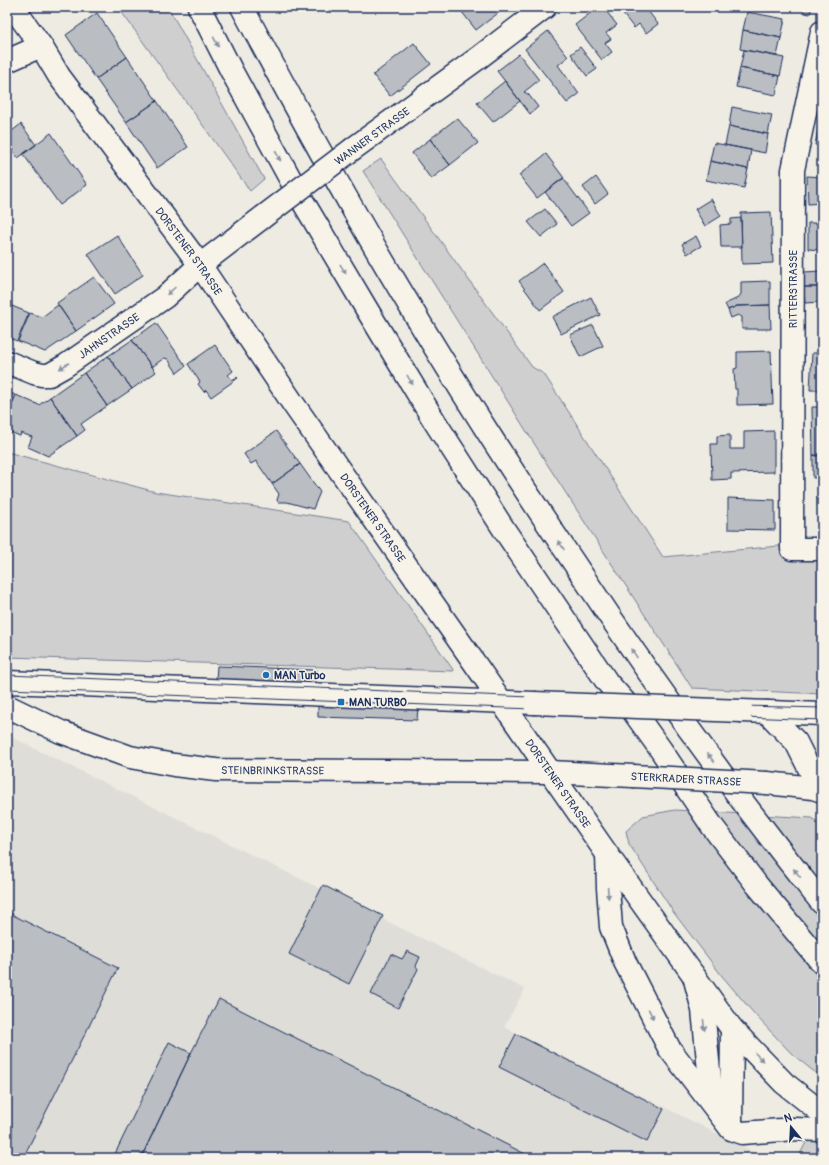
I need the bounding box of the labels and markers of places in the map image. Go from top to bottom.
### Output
place label: MAN Turbo [274,669,326,682]
marker: MAN Turbo [261,670,271,680]
place label: MAN TURBO [349,696,407,709]
marker: MAN TURBO [336,697,346,707]

